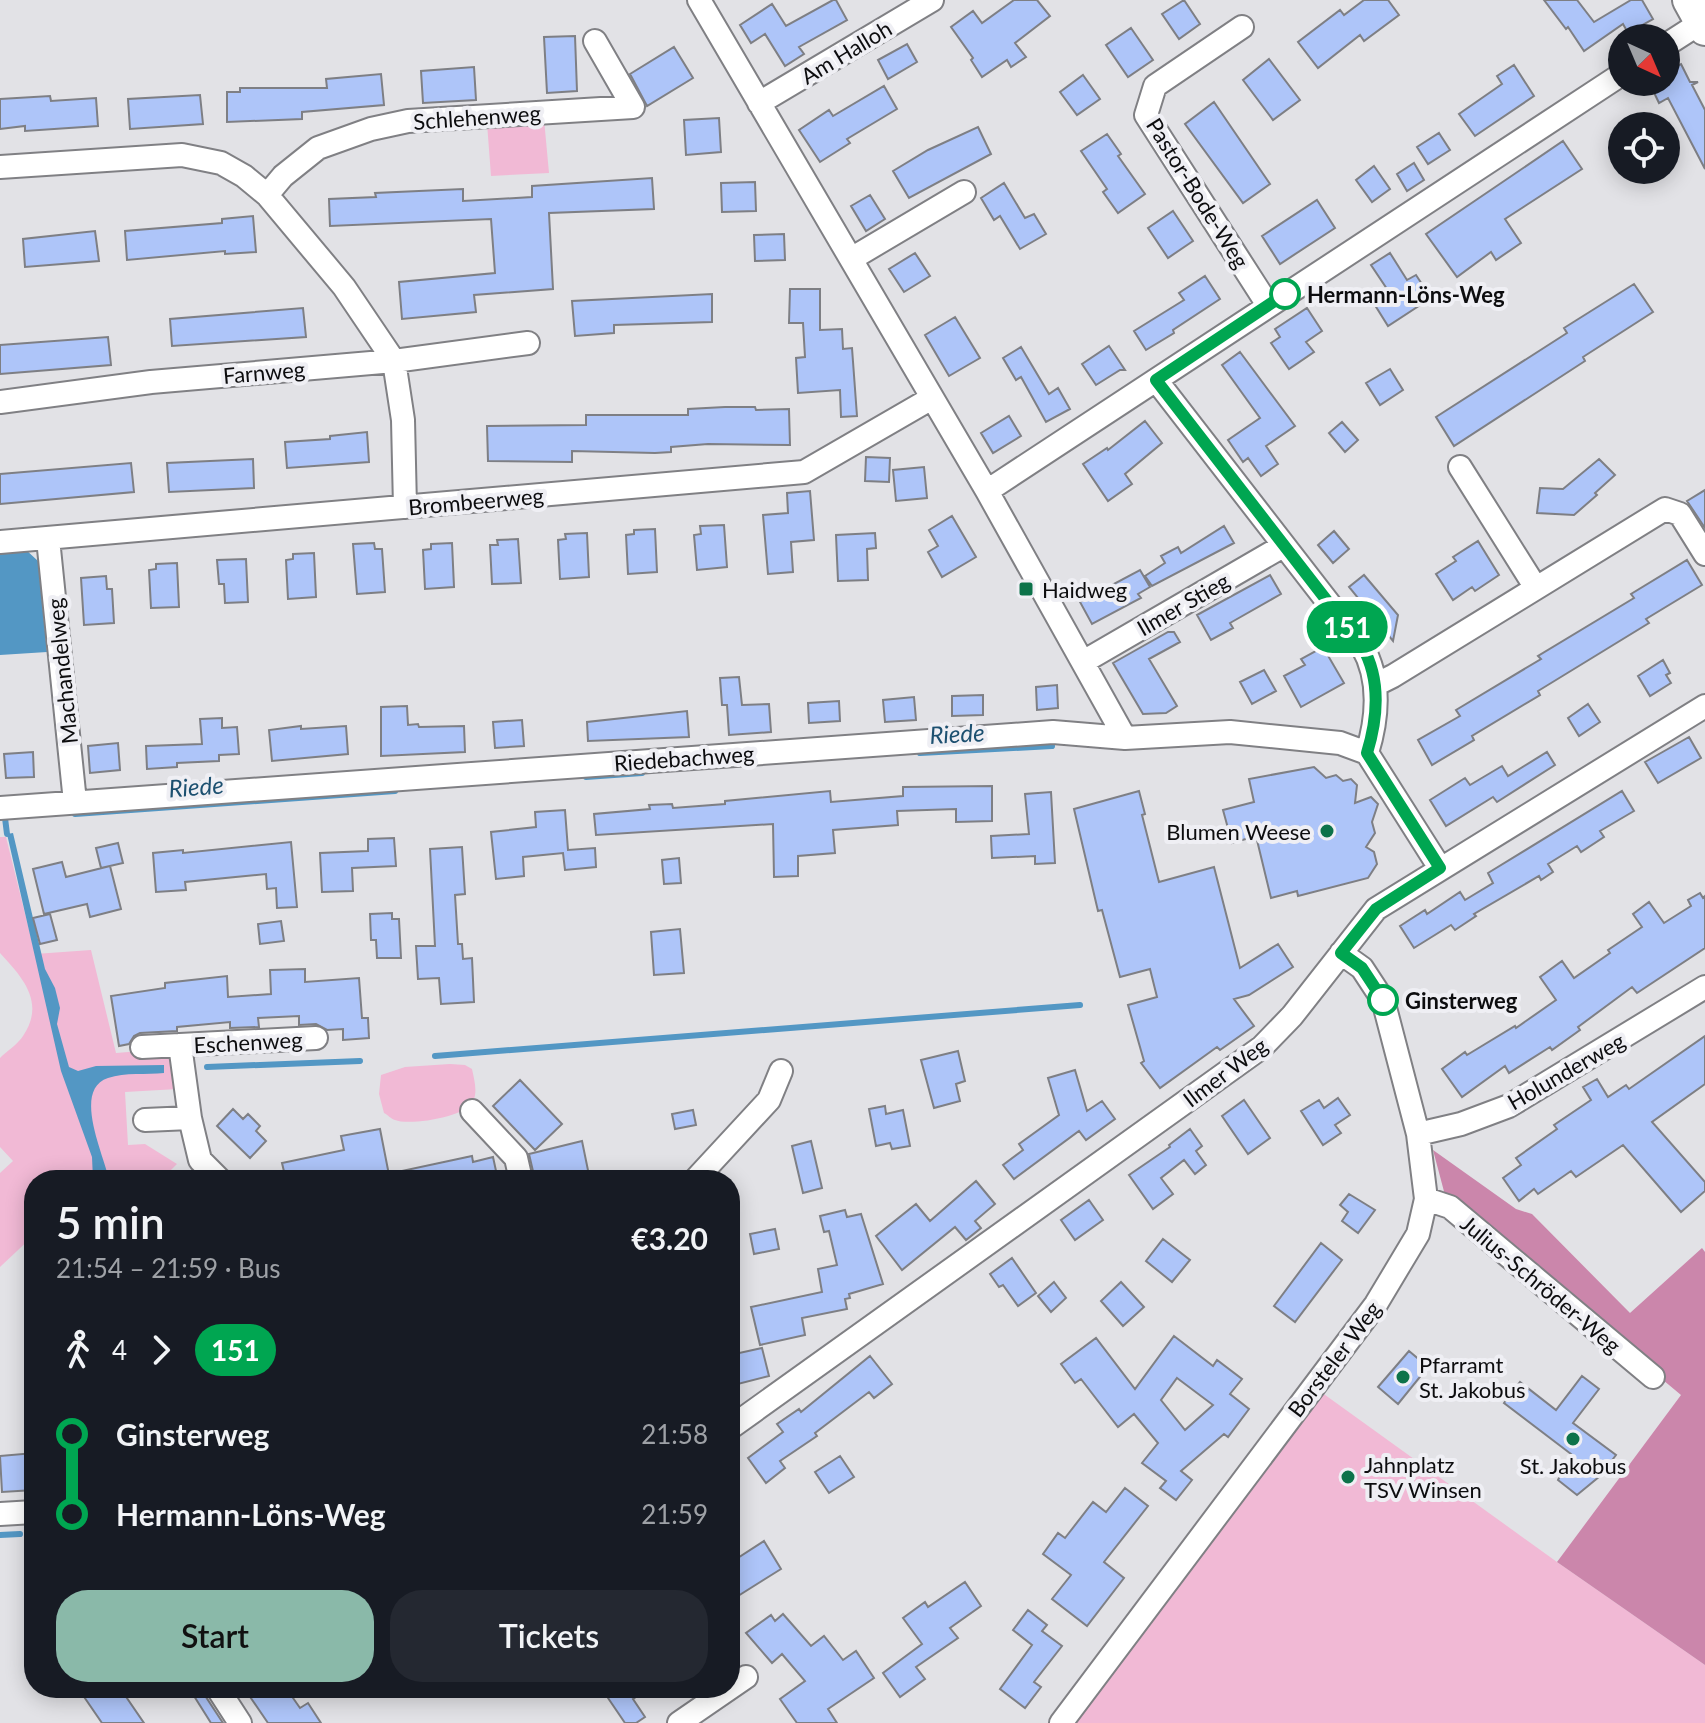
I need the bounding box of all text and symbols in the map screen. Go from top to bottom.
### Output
street label: Am Halloh [796,14,896,90]
north arrow [1608,24,1680,96]
map controls [1608,24,1680,184]
street label: Schlehenweg [412,99,542,135]
button: locate [1608,112,1680,184]
street label: Pastor-Bode-Weg [1141,113,1255,273]
marker: Hermann-Löns-Weg [1270,279,1300,309]
place label: Hermann-Löns-Weg [1307,281,1505,308]
street label: Farnweg [222,355,306,389]
street label: Brombeerweg [407,482,545,520]
street label: Ilmer Stieg [1132,567,1234,641]
place label: Haidweg [1042,576,1127,603]
marker: Haidweg [1017,580,1035,598]
street label: Machandelweg [41,597,83,745]
line badge: 151 [1301,601,1393,653]
text: 151 [1323,610,1371,644]
water label: Riede [929,717,985,749]
street label: Riedebachweg [613,740,755,776]
water label: Riede [168,770,224,802]
place label: Blumen Weese [1166,818,1311,845]
marker: Blumen Weese [1318,822,1336,840]
marker: Ginsterweg [1368,985,1398,1015]
place label: Ginsterweg [1405,987,1518,1014]
street label: Eschenweg [193,1026,303,1058]
street label: Holunderweg [1503,1027,1629,1115]
street label: Ilmer Weg [1178,1032,1272,1112]
text: 5 min [56,1196,165,1248]
street label: Julius-Schröder-Weg [1456,1209,1626,1359]
text: €3.20 [631,1220,708,1256]
text: 21:54 – 21:59 · Bus [56,1252,280,1284]
street label: Borsteler Weg [1282,1296,1386,1422]
icon: walk [56,1328,100,1372]
icon: forward [139,1328,183,1372]
text: 151 [211,1333,260,1367]
text: 4 [112,1334,127,1366]
place label: Pfarramt St. Jakobus [1419,1351,1525,1403]
marker: Pfarramt St. Jakobus [1394,1368,1412,1386]
text: Ginsterweg [116,1416,269,1452]
text: 21:58 [641,1418,708,1450]
marker: St. Jakobus [1564,1430,1582,1448]
place label: Jahnplatz TSV Winsen [1364,1451,1482,1503]
place label: St. Jakobus [1520,1452,1626,1479]
marker: Jahnplatz TSV Winsen [1339,1468,1357,1486]
text: Hermann-Löns-Weg [116,1496,386,1532]
text: 21:59 [641,1498,708,1530]
button: Start [56,1590,374,1682]
button: Tickets [390,1590,708,1682]

